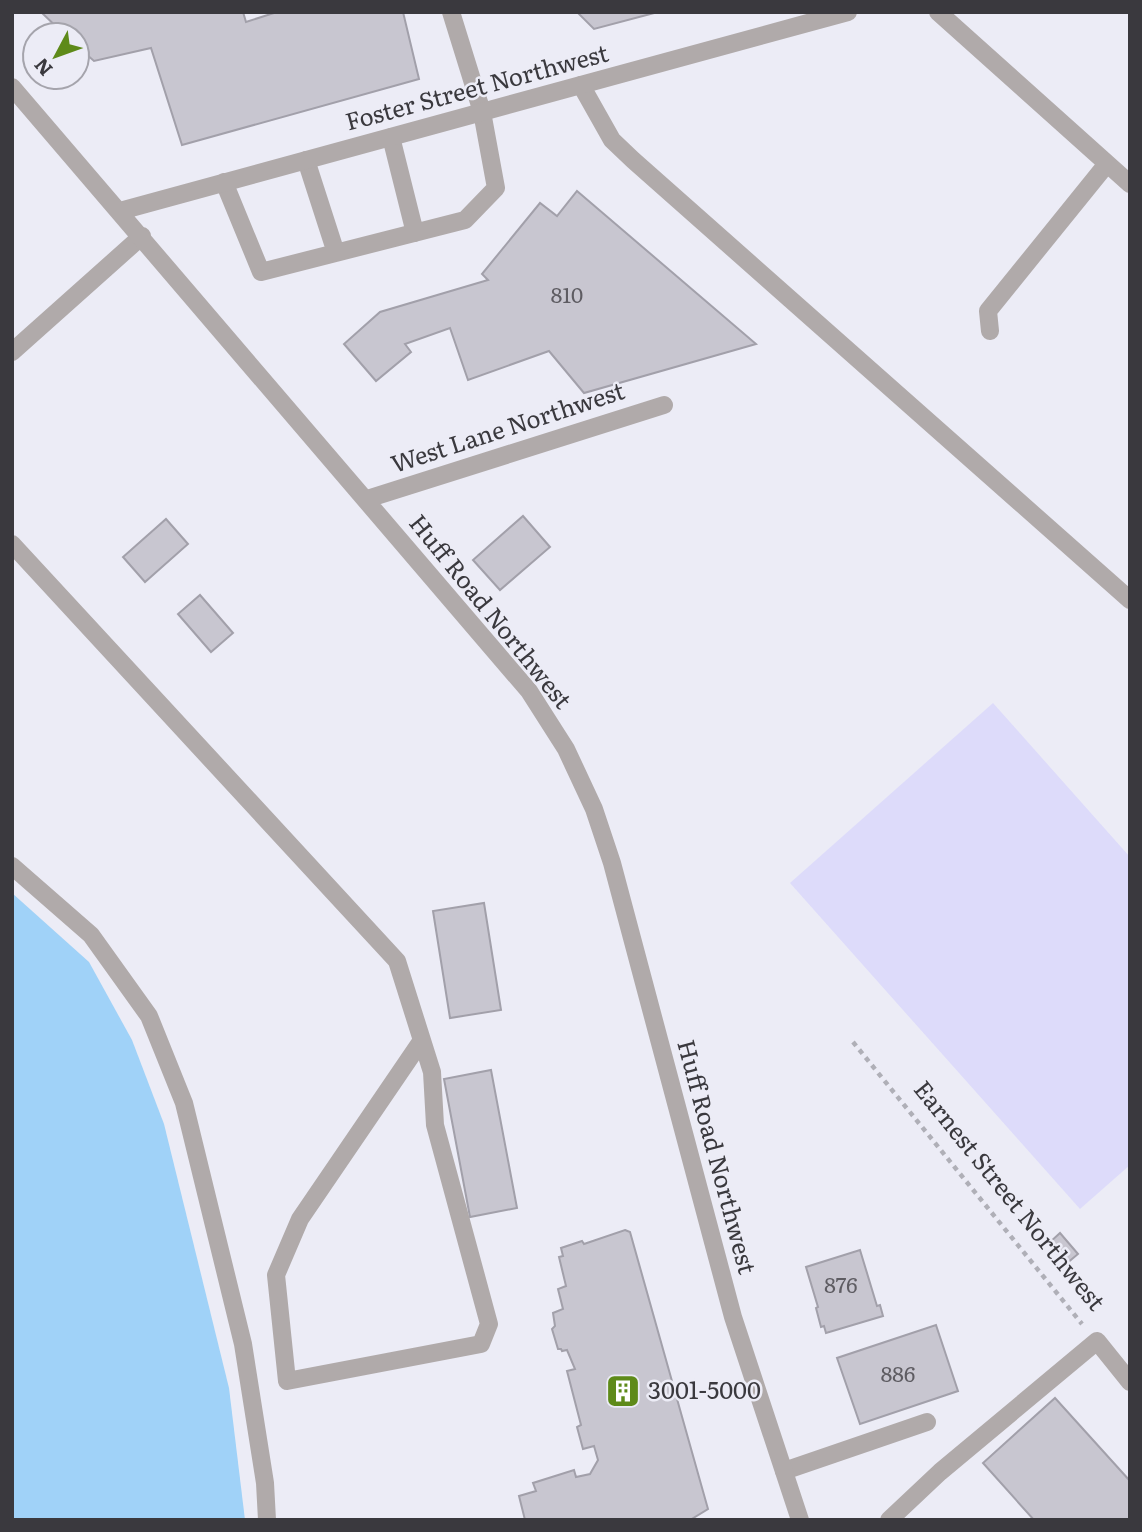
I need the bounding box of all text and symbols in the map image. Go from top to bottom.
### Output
north arrow [21,21,91,91]
street label: Foster Street Northwest [341,34,612,138]
text: N [27,53,58,83]
house number: 810 [551,278,583,309]
street label: West Lane Northwest [386,371,629,480]
street label: Huff Road Northwest [402,506,582,715]
street label: Huff Road Northwest [670,1035,767,1278]
street label: Earnest Street Northwest [907,1072,1115,1317]
house number: 876 [824,1268,858,1299]
house number: 886 [881,1357,915,1388]
place label: 3001-5000 [648,1371,761,1406]
building icon: 3001-5000 [604,1372,642,1410]

